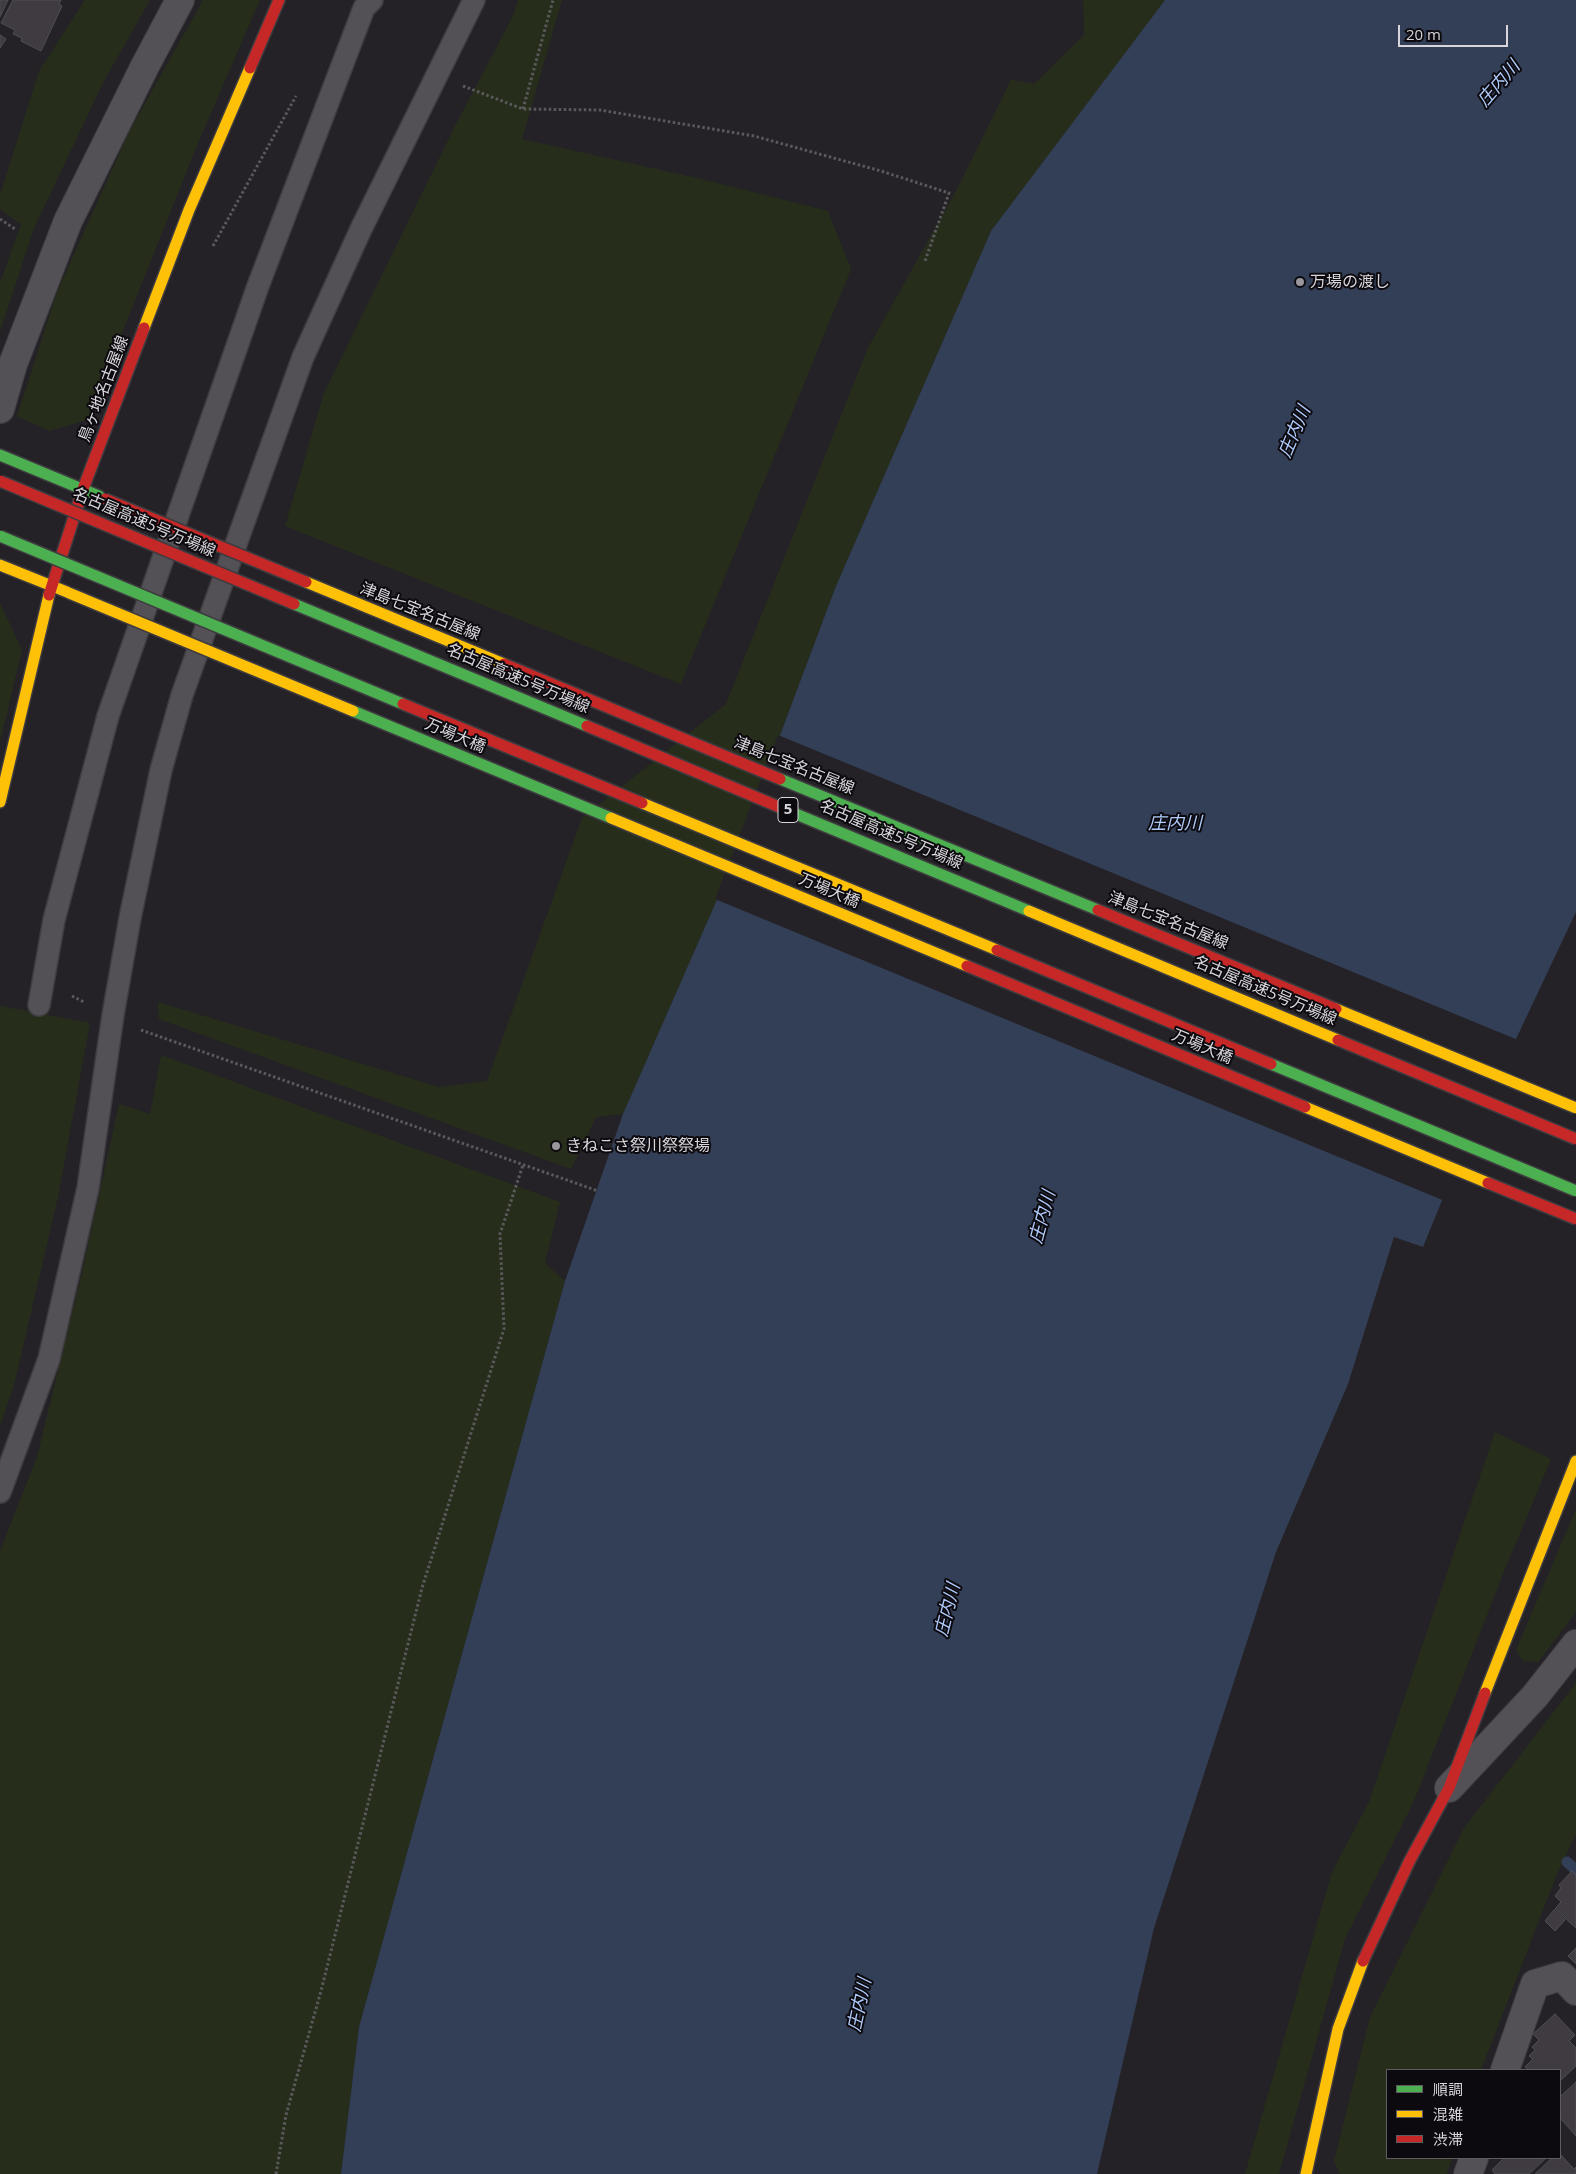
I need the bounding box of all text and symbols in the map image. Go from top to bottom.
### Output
scale bar [1401,15,1511,47]
text: 20 m [1406,24,1441,44]
water label: 庄内川 [1473,57,1525,111]
place label: 万場の渡し [1310,272,1390,292]
marker: 万場の渡し [1294,276,1306,288]
street label: 鳥ヶ地名古屋線 [75,333,133,445]
water label: 庄内川 [1275,403,1315,461]
street label: 名古屋高速5号万場線 [70,484,218,562]
street label: 津島七宝名古屋線 [357,579,483,645]
street label: 名古屋高速5号万場線 [444,640,592,718]
street label: 万場大橋 [422,715,488,757]
street label: 津島七宝名古屋線 [731,733,857,799]
street label: 名古屋高速5号万場線 [817,796,965,874]
road number: 5 [778,798,798,822]
water label: 庄内川 [1148,813,1202,835]
street label: 万場大橋 [796,870,862,912]
street label: 津島七宝名古屋線 [1105,888,1231,954]
street label: 名古屋高速5号万場線 [1191,952,1339,1030]
street label: 万場大橋 [1169,1026,1235,1068]
place label: きねこさ祭川祭祭場 [566,1136,710,1156]
marker: きねこさ祭川祭祭場 [550,1140,562,1152]
water label: 庄内川 [1026,1188,1060,1246]
water label: 庄内川 [931,1581,965,1639]
water label: 庄内川 [844,1976,876,2034]
legend [1386,2069,1561,2159]
text: 順調 [1433,2079,1463,2099]
text: 混雑 [1433,2104,1463,2124]
text: 渋滞 [1433,2129,1463,2149]

